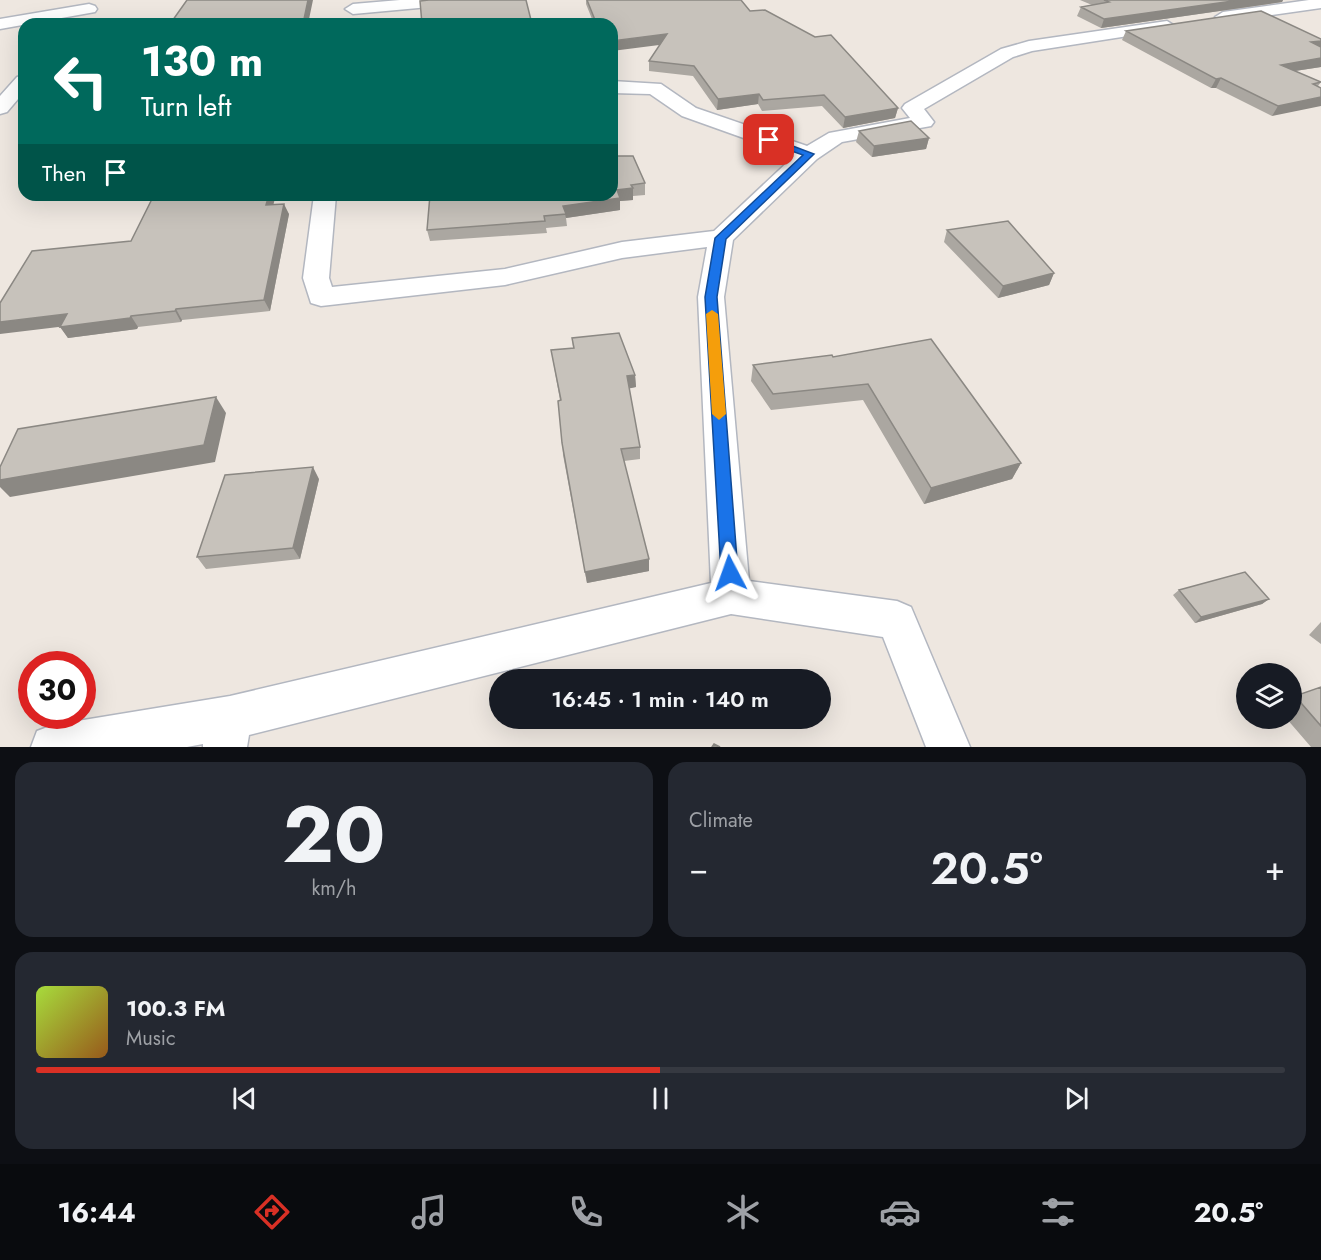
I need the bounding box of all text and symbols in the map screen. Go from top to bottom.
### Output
text: 130 m [141,31,263,92]
icon: left [42,42,120,120]
text: Turn left [141,87,231,126]
pin [743,114,794,165]
icon: arrive [752,123,785,156]
icon: arrive [99,156,132,189]
text: Then [42,157,87,189]
position arrow [698,541,762,605]
speed limit sign: 30 [18,651,96,729]
map controls [1236,663,1302,729]
button: layers [1236,663,1302,729]
text: 16:45 · 1 min · 140 m [551,683,769,715]
text: 20 [283,779,385,891]
text: Climate [689,806,753,835]
text: 20.5° [930,836,1043,901]
text: − [689,845,708,892]
text: + [1265,845,1285,892]
text: km/h [311,874,357,903]
text: 100.3 FM [126,992,225,1024]
text: Music [126,1024,176,1053]
icon: previous [228,1082,261,1115]
icon: pause [644,1082,677,1115]
icon: next [1060,1082,1093,1115]
icon: directions [251,1191,293,1233]
icon: music [408,1191,450,1233]
icon: phone [565,1191,607,1233]
icon: climate [722,1191,764,1233]
icon: car [879,1191,921,1233]
icon: filters [1037,1191,1079,1233]
text: 16:44 [58,1193,136,1232]
text: 20.5° [1194,1193,1263,1232]

